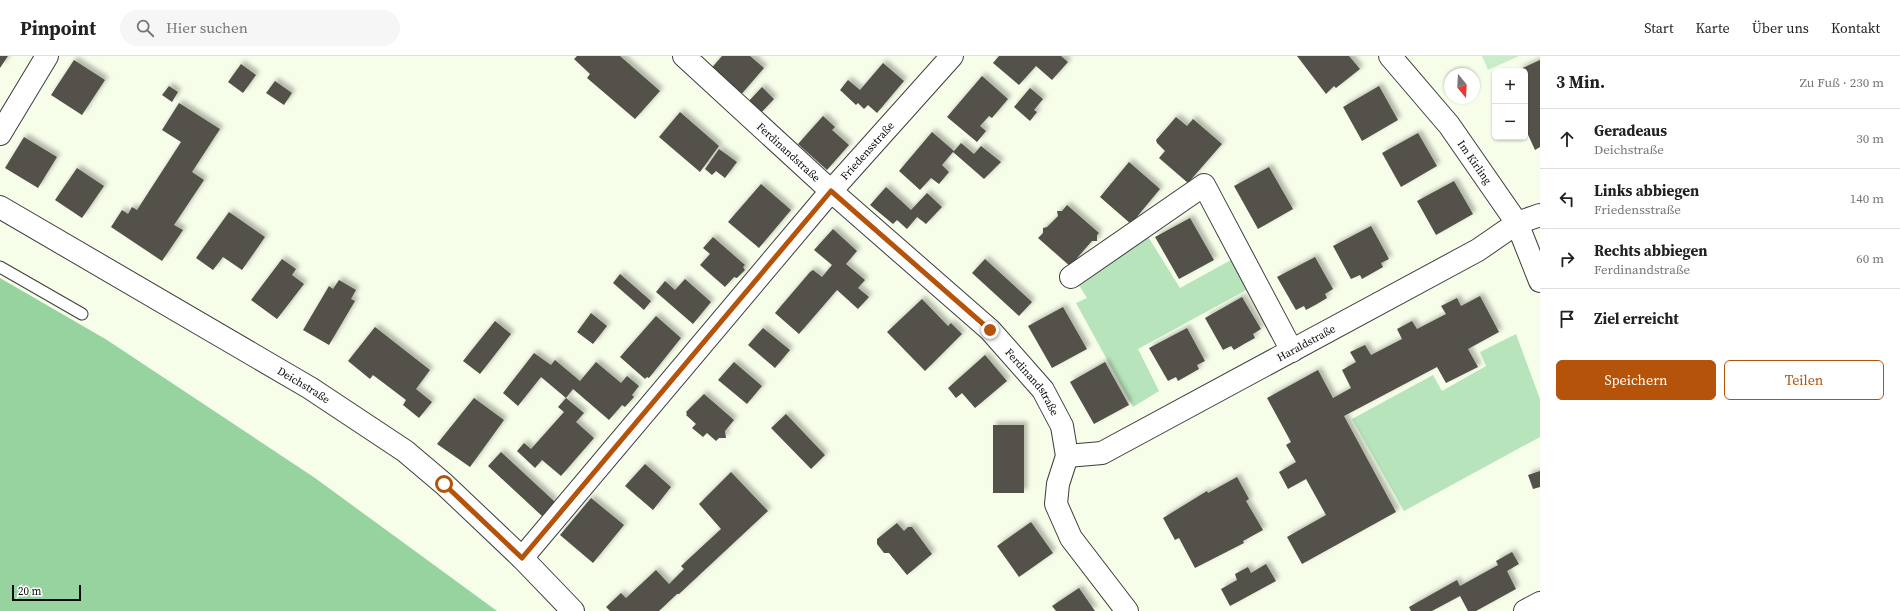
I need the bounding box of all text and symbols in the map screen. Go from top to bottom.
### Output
search box [120,10,400,46]
text: Pinpoint [20,15,96,41]
icon: search [134,17,156,39]
text: Hier suchen [166,17,248,38]
text: Start [1644,18,1674,38]
text: Karte [1696,18,1730,38]
text: Über uns [1752,18,1809,38]
text: Kontakt [1831,18,1880,38]
north arrow [1444,68,1480,104]
map controls [1492,68,1528,140]
button: + [1492,68,1528,104]
text: 3 Min. [1556,70,1605,94]
text: Zu Fuß · 230 m [1800,74,1884,91]
button: − [1492,104,1528,140]
street label: Friedensstraße [837,118,898,183]
street label: Ferdinandstraße [753,119,824,186]
text: Geradeaus [1594,120,1667,141]
icon: ahead [1556,128,1578,150]
text: 30 m [1856,130,1884,147]
street label: Im Kirling [1454,137,1495,188]
text: Deichstraße [1594,141,1664,158]
text: Links abbiegen [1594,180,1699,201]
icon: left [1556,188,1578,210]
text: 140 m [1850,190,1884,207]
text: Friedensstraße [1594,201,1681,218]
text: Rechts abbiegen [1594,240,1708,261]
icon: right [1556,248,1578,270]
text: 60 m [1856,250,1884,267]
text: Ferdinandstraße [1594,261,1690,278]
icon: arrive [1556,308,1578,330]
text: Ziel erreicht [1594,308,1679,329]
route end [981,321,999,339]
street label: Haraldstraße [1274,321,1338,365]
street label: Ferdinandstraße [1002,345,1062,419]
button: Speichern [1556,360,1716,400]
button: Teilen [1724,360,1884,400]
street label: Deichstraße [274,364,333,407]
route start [435,475,453,493]
scale bar [12,583,81,602]
text: 20 m [18,584,41,599]

